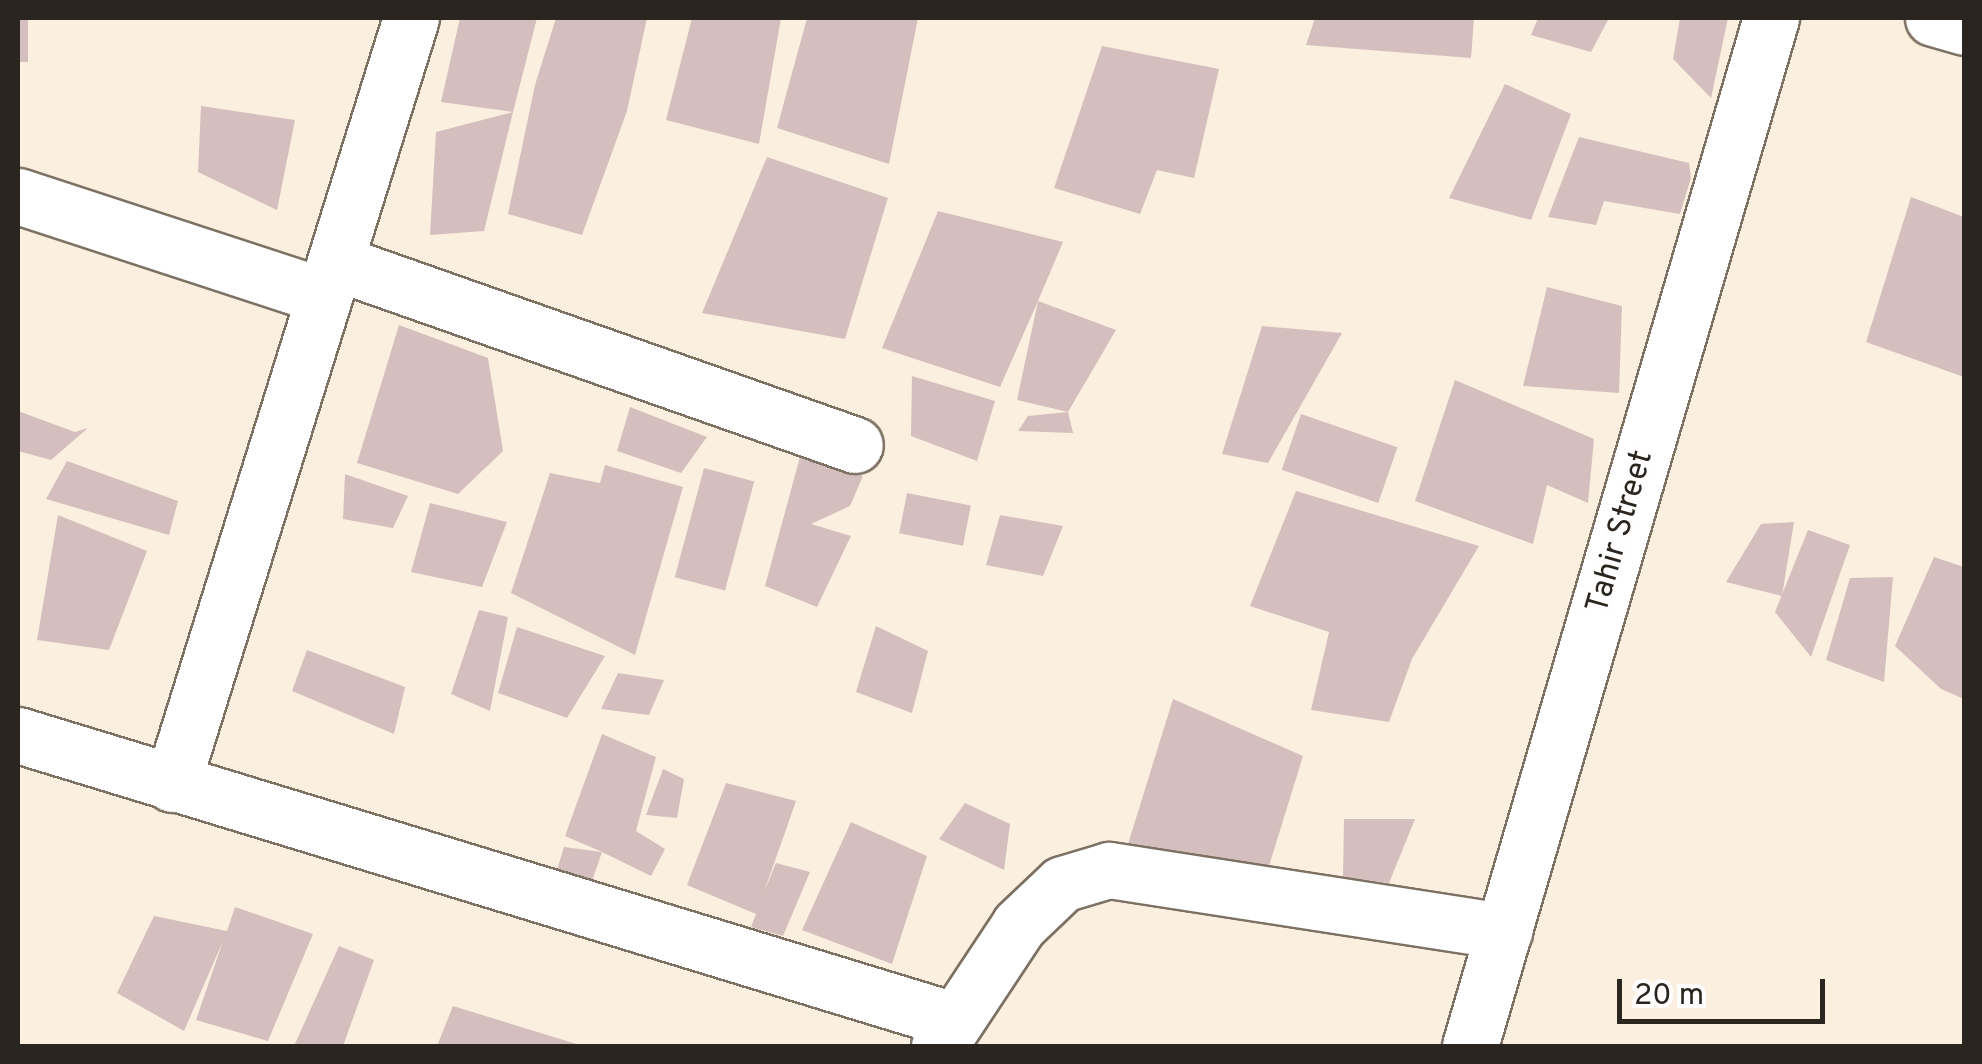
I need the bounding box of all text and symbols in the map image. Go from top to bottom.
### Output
street label: Tahir Street [1579,446,1663,618]
scale bar [1622,959,1830,1021]
text: 20 m [1634,978,1704,1015]

